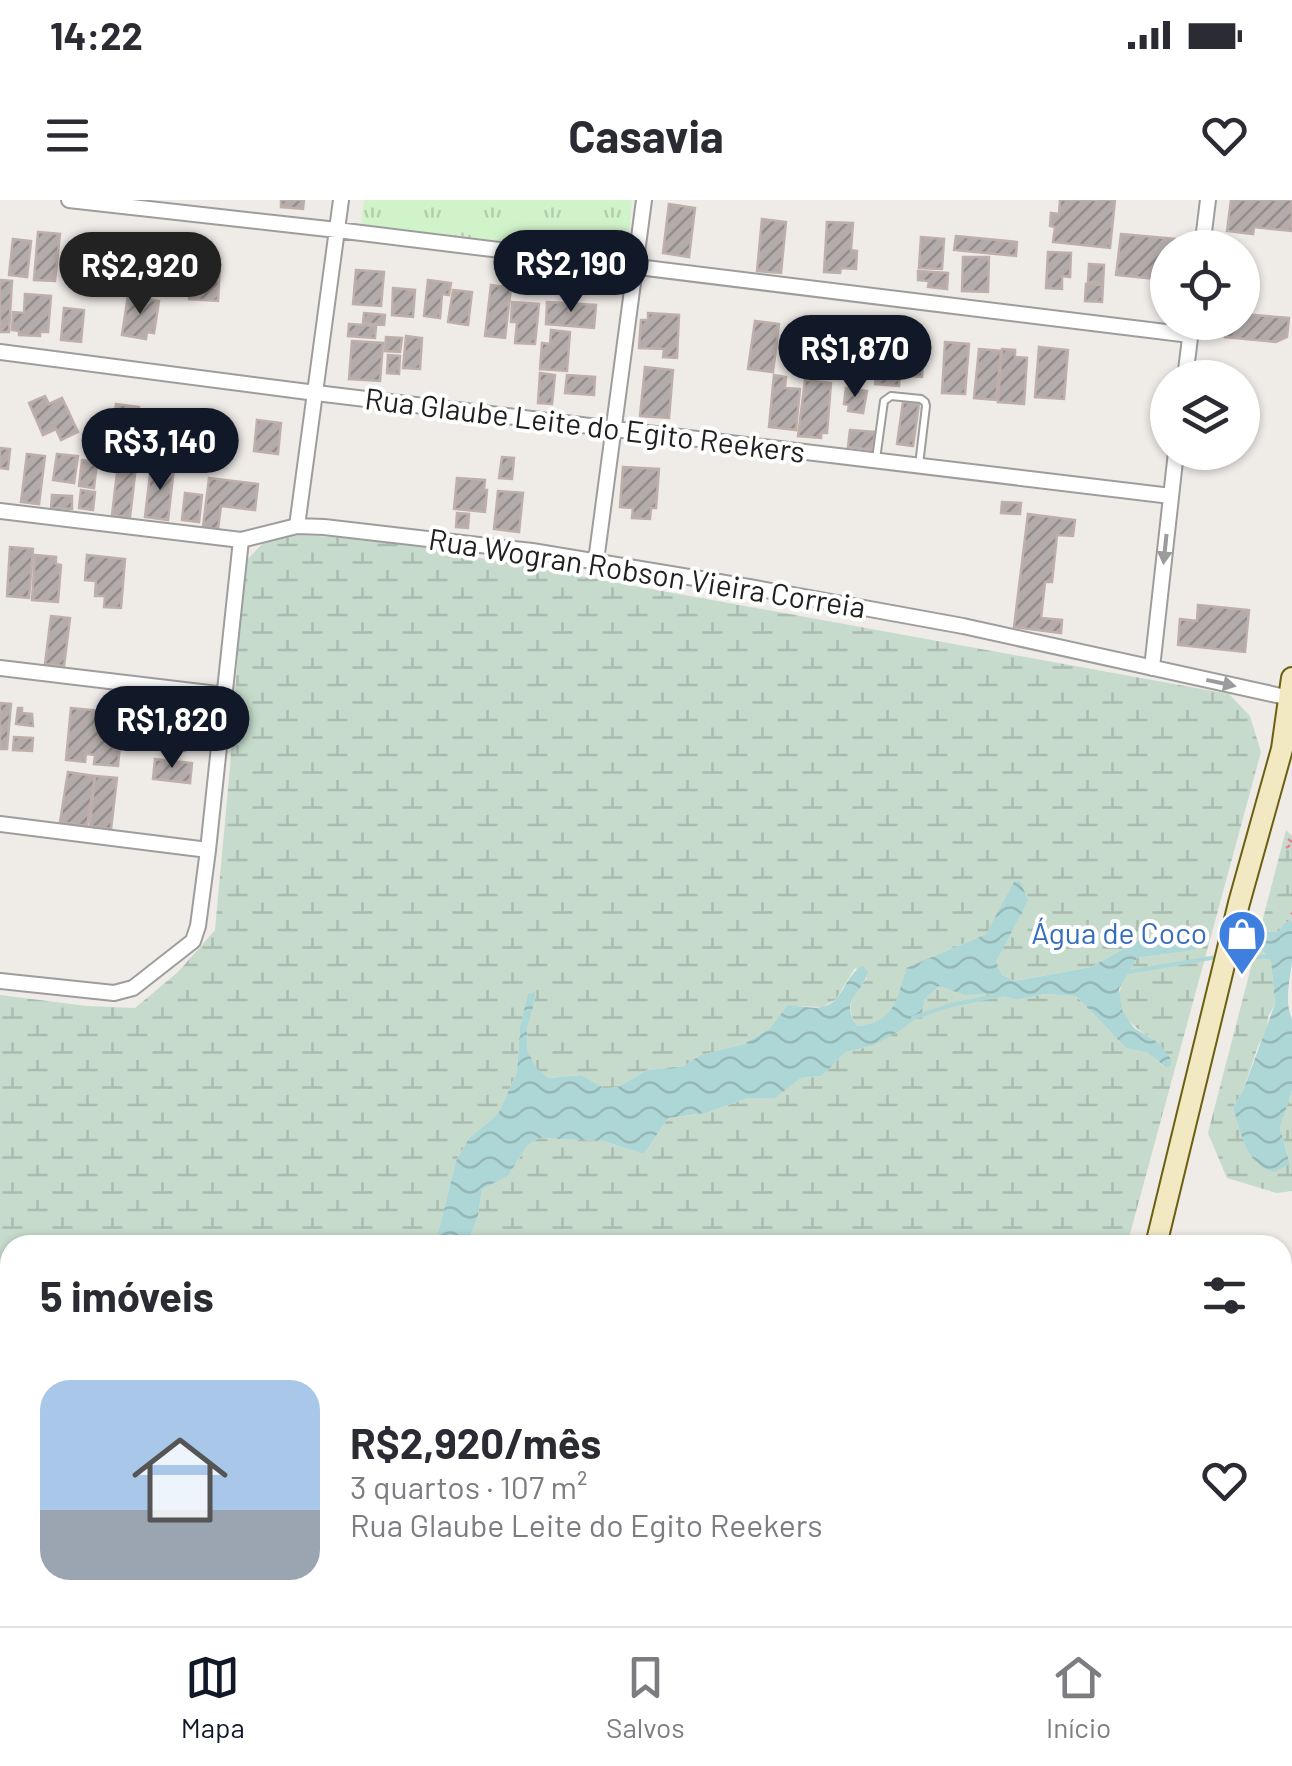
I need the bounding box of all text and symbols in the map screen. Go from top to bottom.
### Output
text: 14:22 [50,12,143,58]
icon: menu [40,108,95,163]
text: Casavia [568,108,724,162]
icon: heart [1197,108,1252,163]
pin: R$2,190 [479,230,663,315]
map controls [1150,230,1260,470]
button: locate [1150,230,1260,340]
pin: R$2,920 [48,232,232,317]
text: R$2,190 [516,243,626,281]
text: R$2,920 [81,245,199,283]
pin: R$1,870 [763,315,947,400]
text: R$1,870 [800,328,910,366]
button: layers [1150,360,1260,470]
street label: Rua Glaube Leite do Egito Reekers [363,379,807,469]
pin: R$3,140 [68,408,252,493]
text: R$3,140 [104,421,216,459]
street label: Rua Wogran Robson Vieira Correia [426,520,868,624]
one-way arrow [1157,534,1173,566]
one-way arrow [1206,676,1237,692]
pin: R$1,820 [80,686,264,771]
text: R$1,820 [116,699,228,737]
shop icon: Água de Coco [1216,908,1268,976]
place label: Água de Coco [1031,914,1207,950]
icon: filters [1197,1268,1252,1323]
text: 5 imóveis [40,1270,214,1320]
text: R$2,920/mês [350,1417,601,1467]
icon: home [120,1420,240,1540]
icon: heart [1197,1453,1252,1508]
text: 3 quartos · 107 m² [350,1467,587,1505]
text: Rua Glaube Leite do Egito Reekers [350,1505,823,1543]
tab: Mapa [181,1650,245,1744]
tab: Salvos [606,1650,685,1744]
tab: Início [1046,1650,1111,1744]

